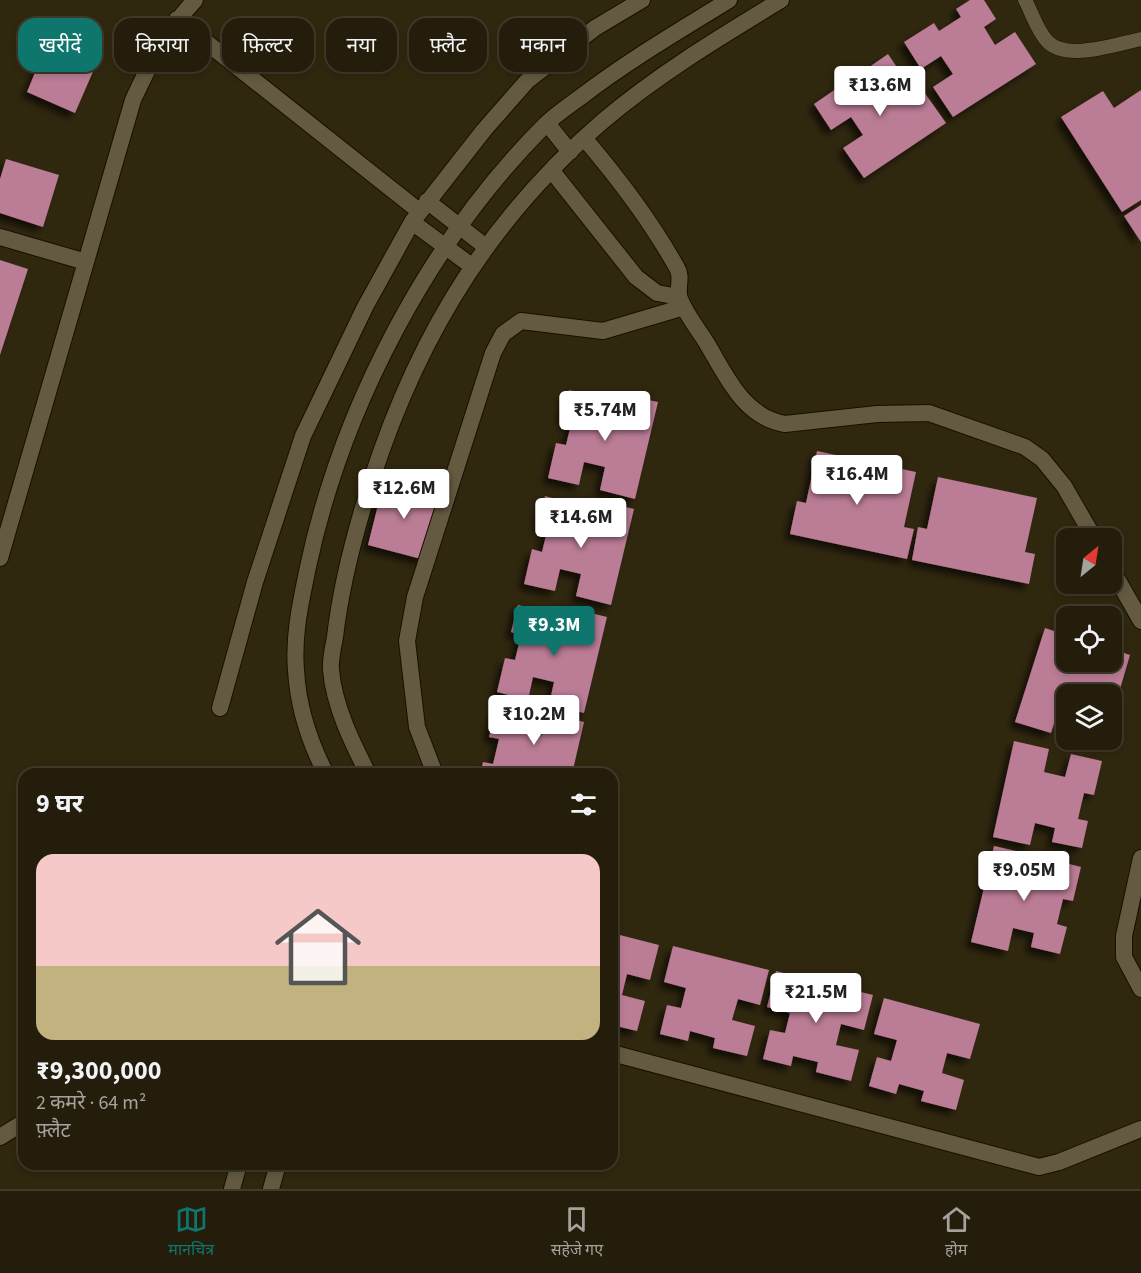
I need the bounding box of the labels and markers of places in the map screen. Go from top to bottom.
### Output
pin: ₹13.6M [831,66,929,117]
pin: ₹5.74M [556,391,654,442]
pin: ₹16.4M [808,455,906,506]
pin: ₹12.6M [355,469,453,520]
pin: ₹14.6M [532,498,630,549]
pin: ₹9.3M [512,606,596,657]
pin: ₹10.2M [485,695,583,746]
pin: ₹9.05M [975,851,1073,902]
pin: ₹21.5M [767,973,865,1024]

